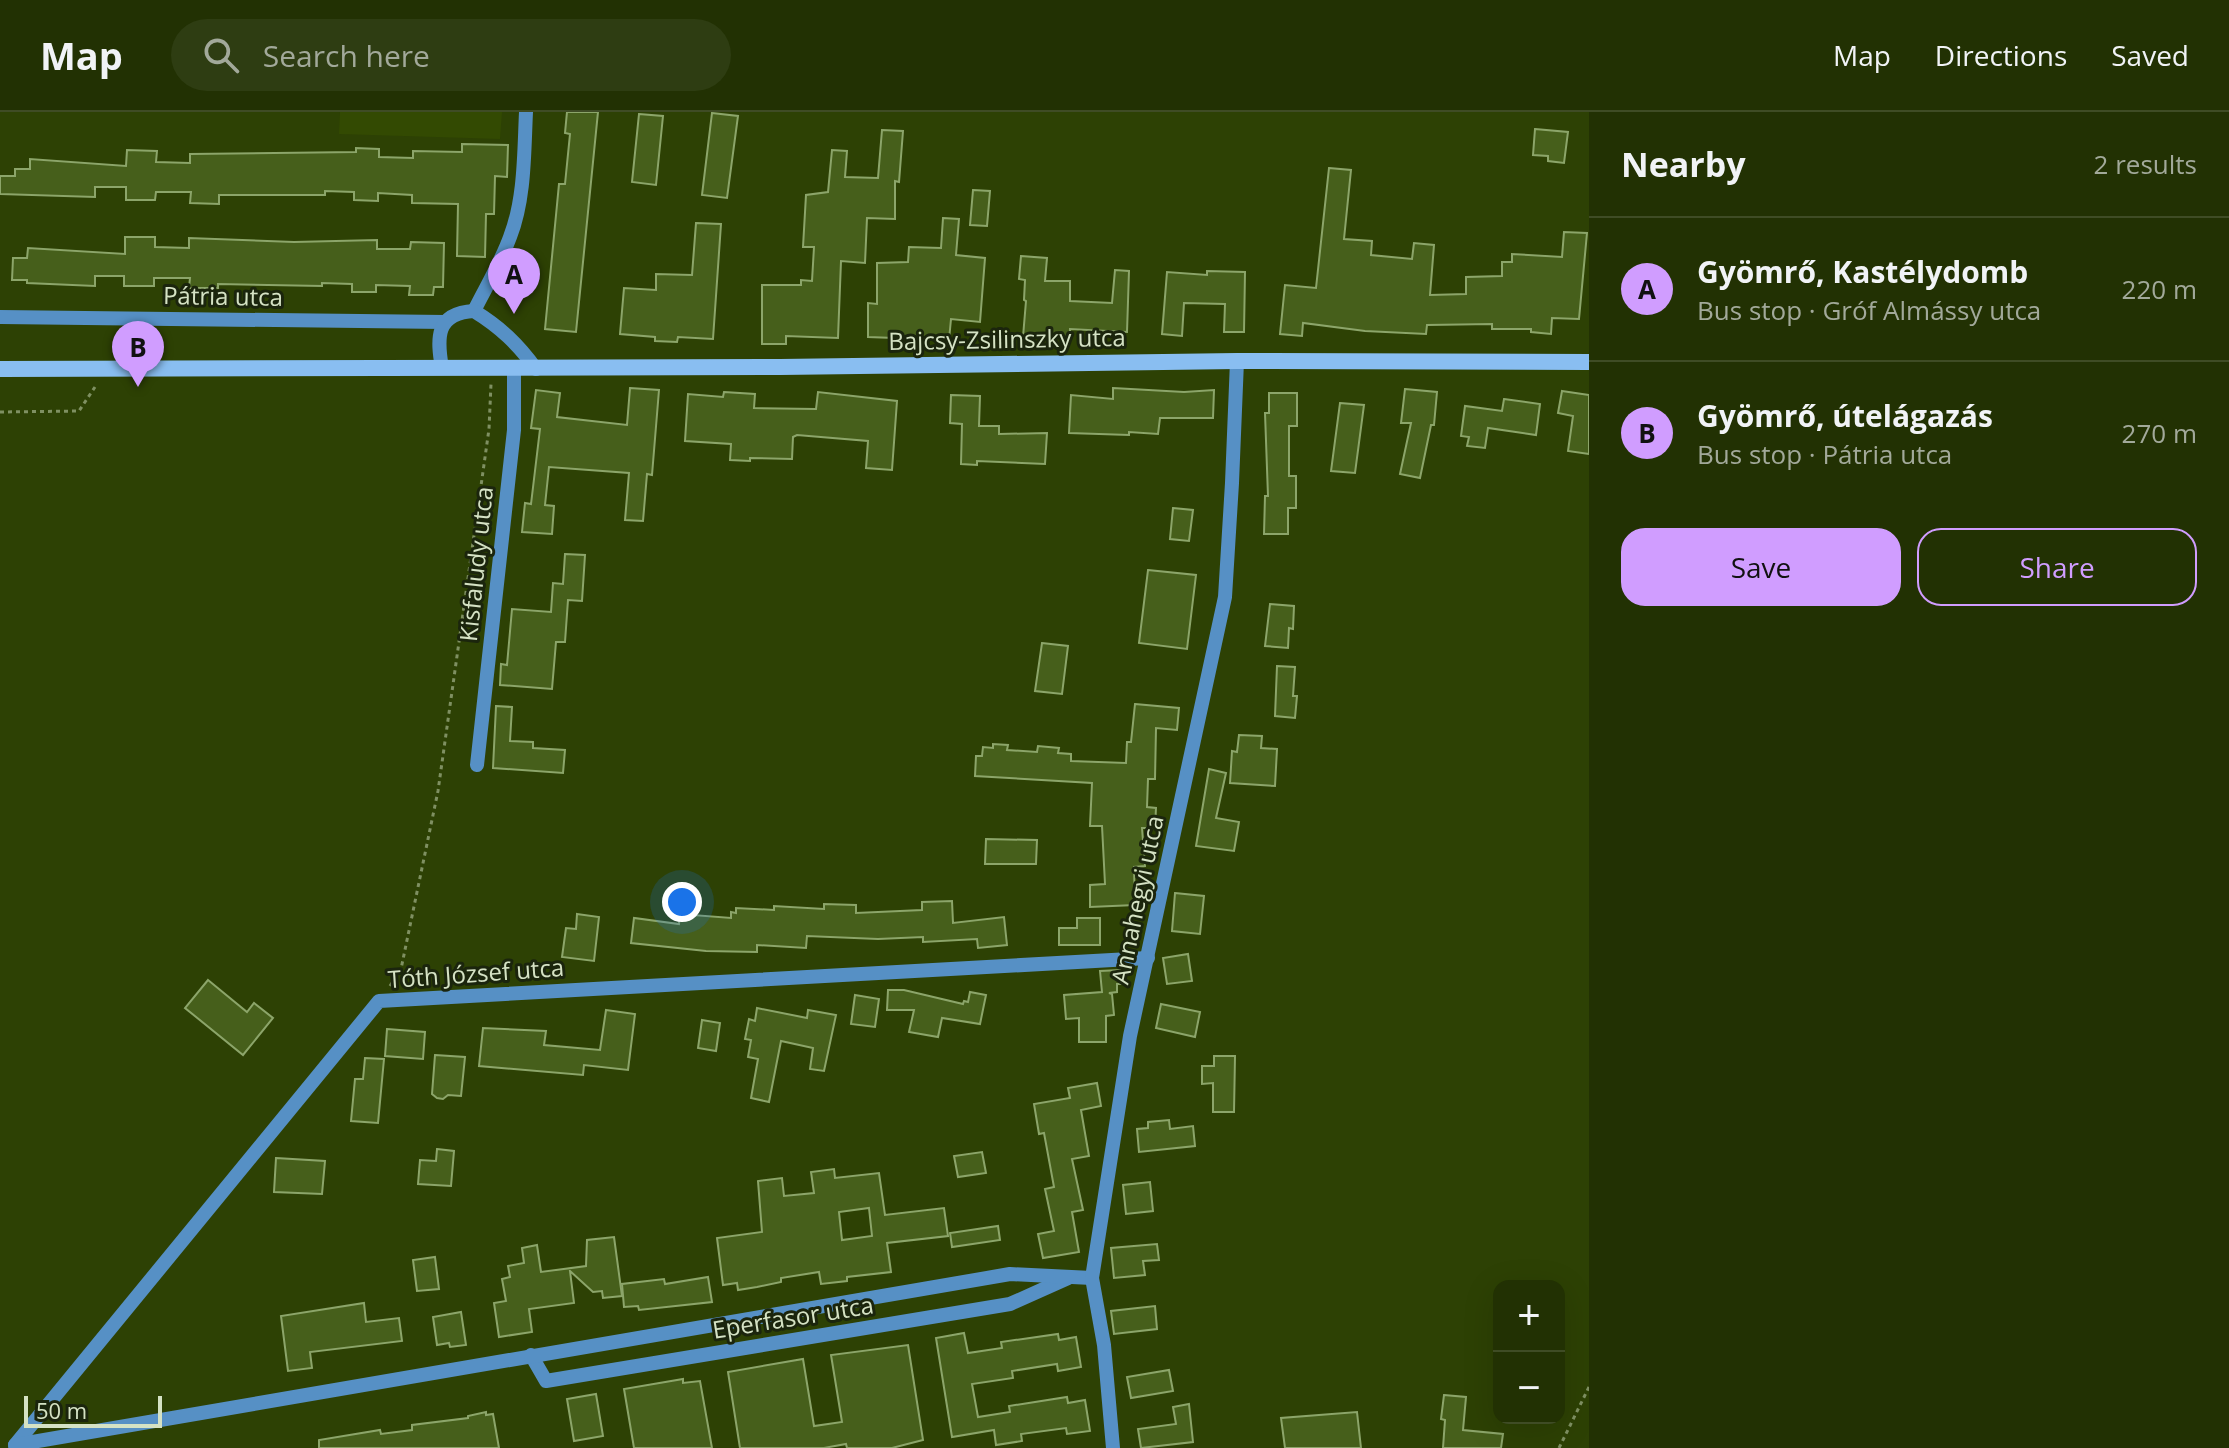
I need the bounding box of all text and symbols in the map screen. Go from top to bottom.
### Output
search box [171,19,731,91]
text: Map [40,29,123,81]
icon: search [199,33,243,77]
text: Search here [263,35,430,76]
text: Map [1833,36,1891,74]
text: Directions [1935,36,2067,74]
text: Saved [2111,36,2189,74]
text: Nearby [1621,141,1746,187]
text: 2 results [2094,146,2197,182]
pin: A [488,248,540,314]
text: Gyömrő, Kastélydomb [1697,251,2028,292]
text: A [1638,271,1656,307]
text: 220 m [2122,271,2197,307]
street label: Pátria utca [163,278,283,313]
text: Bus stop · Gróf Almássy utca [1697,292,2041,328]
street label: Bajcsy-Zsilinszky utca [888,320,1126,357]
pin: B [112,321,164,387]
text: Gyömrő, útelágazás [1697,395,1993,436]
text: B [1638,415,1656,451]
text: 270 m [2122,415,2197,451]
text: Bus stop · Pátria utca [1697,436,1952,472]
street label: Kisfaludy utca [451,485,500,643]
button: Save [1621,528,1901,606]
button: Share [1917,528,2197,606]
street label: Annahegyi utca [1103,812,1171,987]
your location [662,882,702,922]
street label: Tóth József utca [387,950,565,995]
map controls [1493,1280,1565,1424]
button: + [1493,1280,1565,1352]
street label: Eperfasor utca [710,1287,876,1346]
button: − [1493,1352,1565,1424]
scale bar [24,1392,162,1428]
text: 50 m [36,1395,87,1425]

